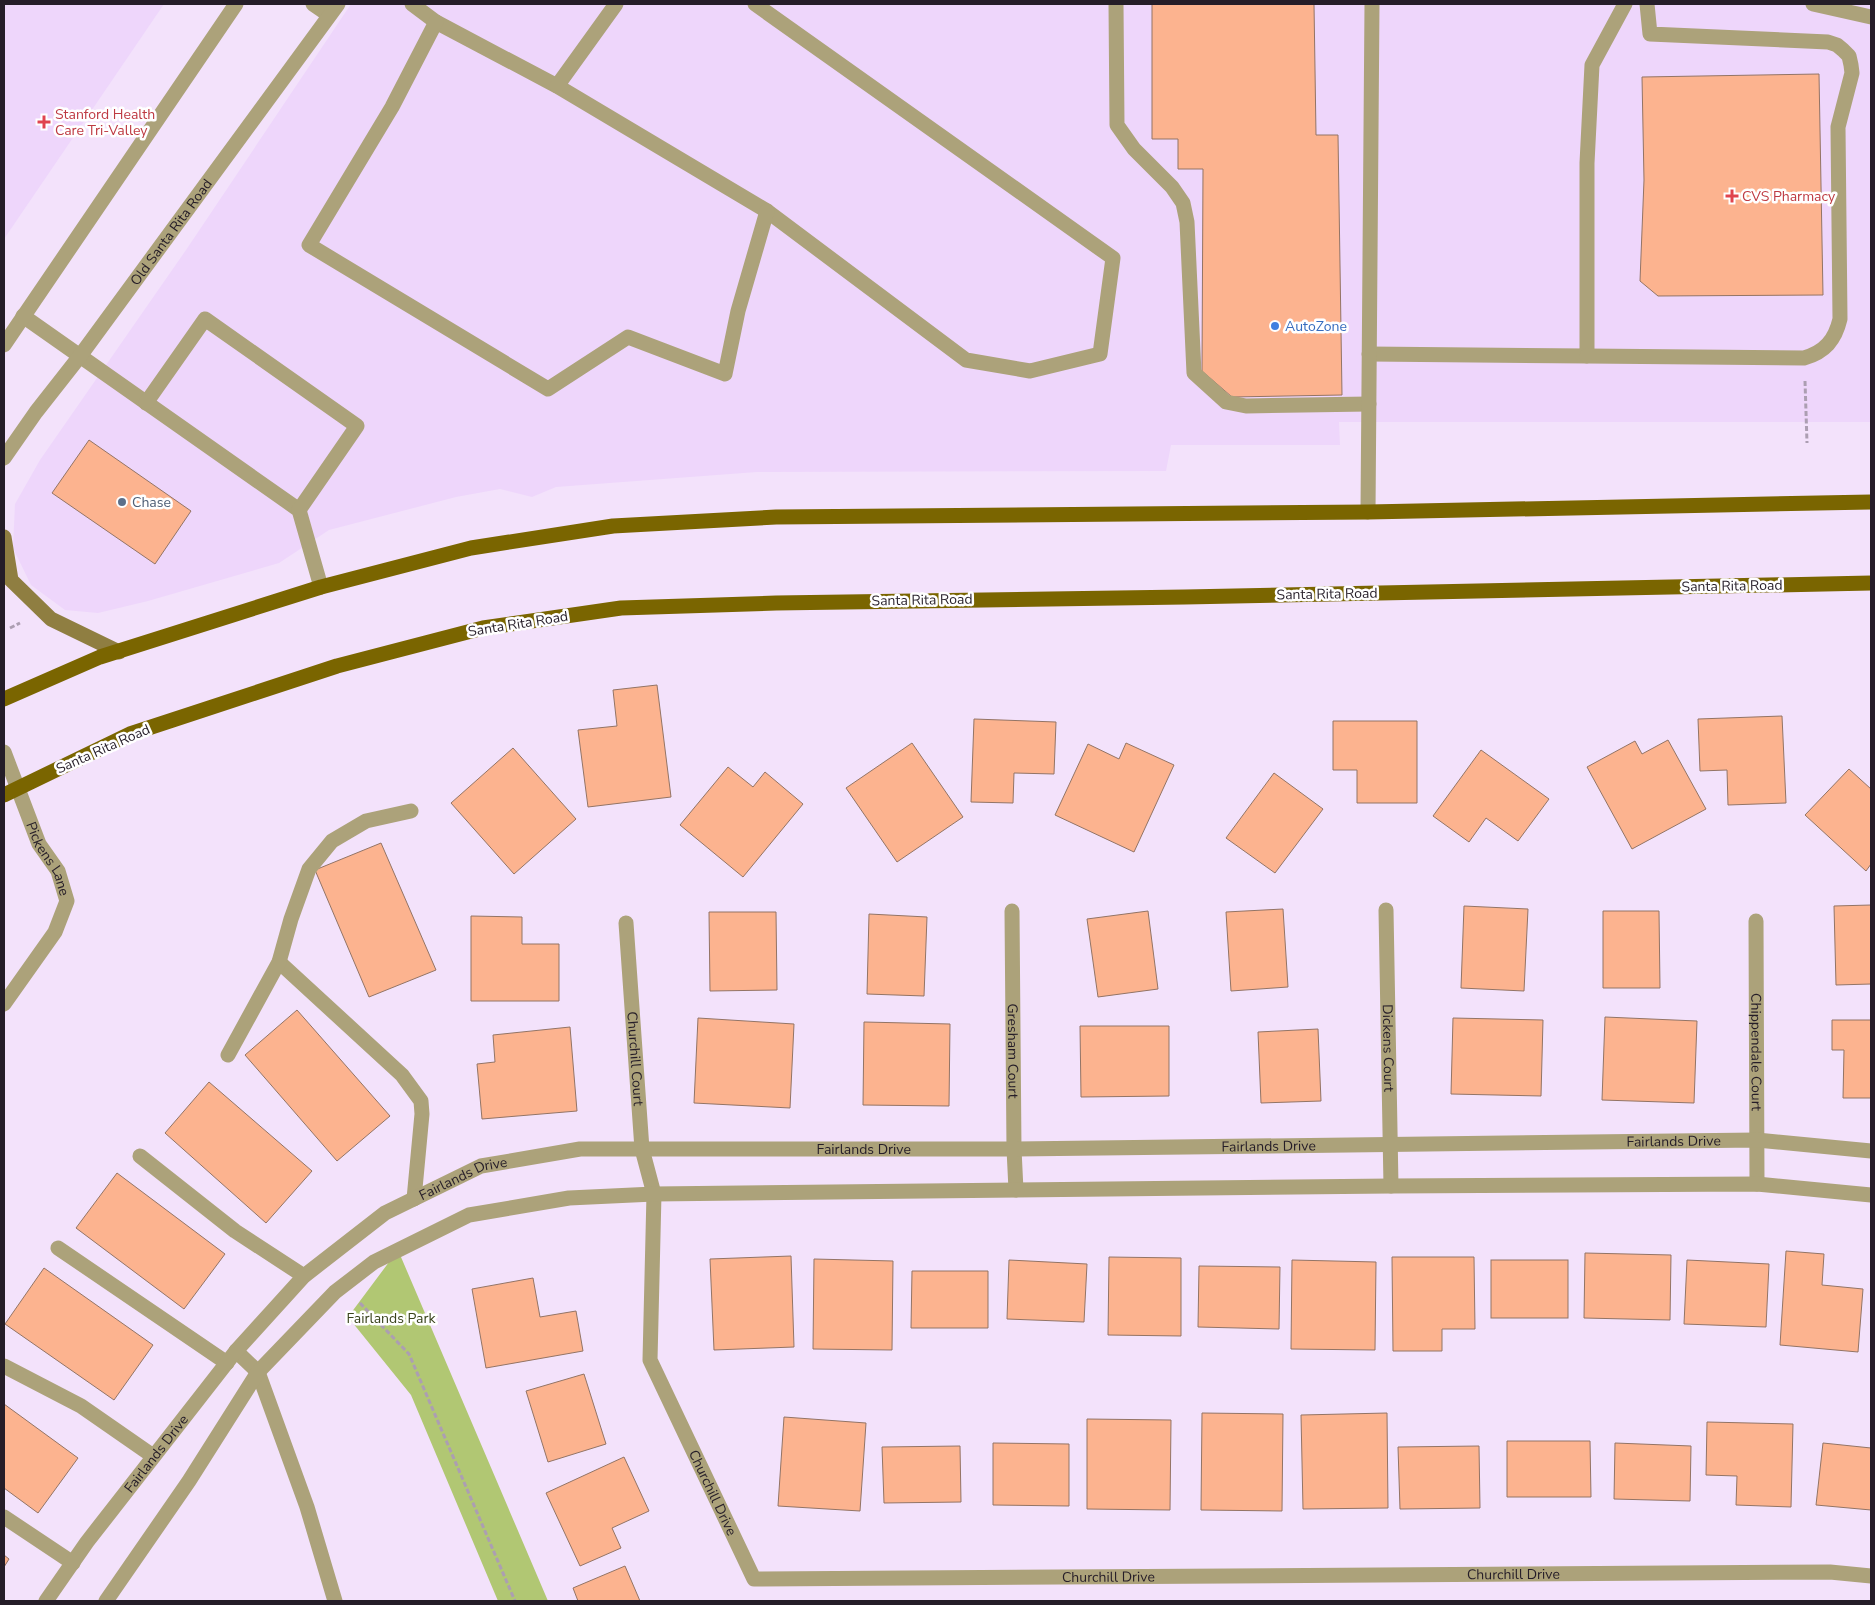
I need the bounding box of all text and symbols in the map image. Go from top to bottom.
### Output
place label: Stanford Health Care Tri-Valley [55,105,155,140]
marker: Stanford Health Care Tri-Valley [37,115,51,129]
street label: Old Santa Rita Road [125,175,216,289]
place label: CVS Pharmacy [1742,187,1836,206]
marker: CVS Pharmacy [1726,190,1738,202]
place label: AutoZone [1285,317,1347,336]
marker: AutoZone [1269,320,1281,332]
place label: Chase [132,493,171,512]
marker: Chase [116,496,128,508]
street label: Santa Rita Road [1681,576,1783,596]
street label: Santa Rita Road [1276,584,1378,604]
street label: Santa Rita Road [871,590,973,610]
street label: Santa Rita Road [467,607,569,641]
street label: Santa Rita Road [53,720,153,778]
street label: Pickens Lane [22,819,74,898]
street label: Chippendale Court [1747,993,1766,1111]
street label: Gresham Court [1003,1003,1023,1099]
street label: Dickens Court [1378,1004,1399,1092]
street label: Churchill Court [623,1011,648,1107]
street label: Fairlands Drive [1626,1131,1721,1151]
street label: Fairlands Drive [1221,1136,1316,1156]
street label: Fairlands Drive [817,1140,911,1159]
street label: Fairlands Drive [416,1152,509,1204]
park label: Fairlands Park [346,1309,437,1328]
street label: Fairlands Drive [119,1411,192,1497]
street label: Churchill Drive [684,1447,742,1539]
street label: Churchill Drive [1467,1564,1560,1584]
street label: Churchill Drive [1062,1567,1155,1586]

